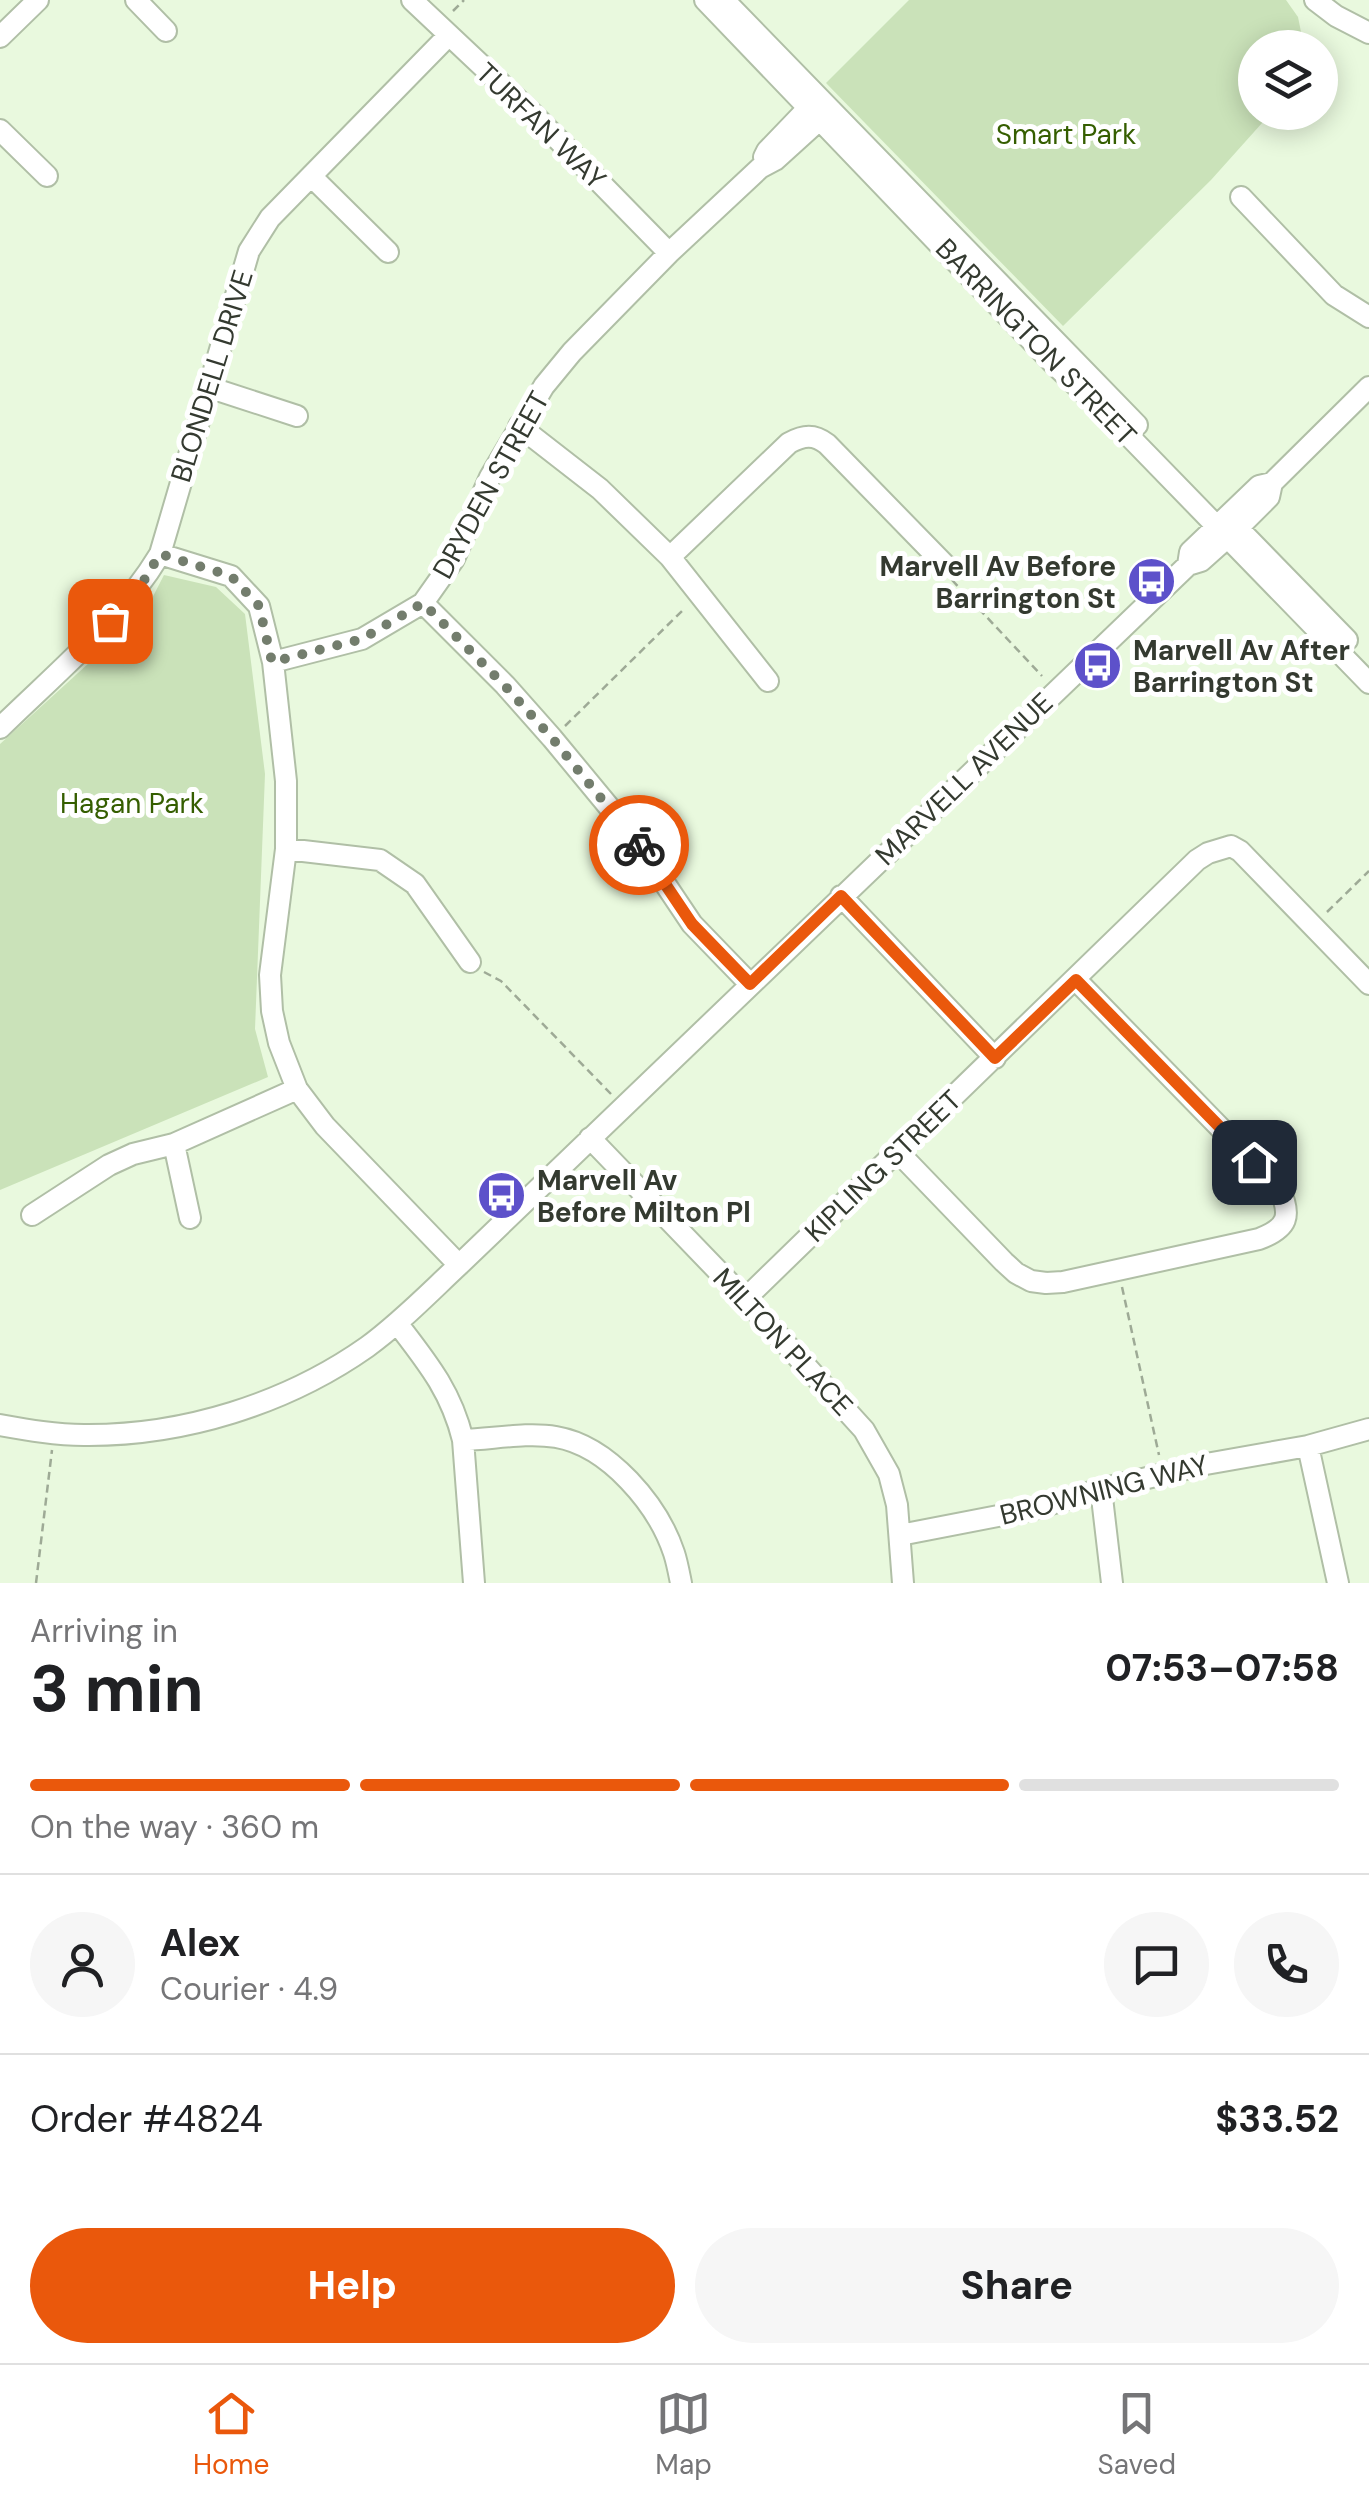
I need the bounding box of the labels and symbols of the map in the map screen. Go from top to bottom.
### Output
street label: TURFAN WAY [468,55,614,197]
park label: Smart Park [996,116,1136,153]
street label: BARRINGTON STREET [927,231,1145,453]
street label: BLONDELL DRIVE [162,265,262,487]
street label: DRYDEN STREET [424,385,558,585]
place label: Marvell Av Before Barrington St [879,548,1116,617]
bus stop icon: Marvell Av Before Barrington St [1125,556,1177,608]
pin [68,579,153,664]
place label: Marvell Av After Barrington St [1133,632,1350,701]
bus stop icon: Marvell Av After Barrington St [1072,640,1124,692]
street label: MARVELL AVENUE [867,685,1061,873]
park label: Hagan Park [60,785,204,822]
courier [589,795,689,895]
street label: KIPLING STREET [797,1082,969,1250]
pin [1212,1120,1297,1205]
place label: Marvell Av Before Milton Pl [537,1162,751,1231]
bus stop icon: Marvell Av Before Milton Pl [476,1170,528,1222]
street label: MILTON PLACE [705,1260,861,1424]
street label: BROWNING WAY [996,1446,1212,1534]

